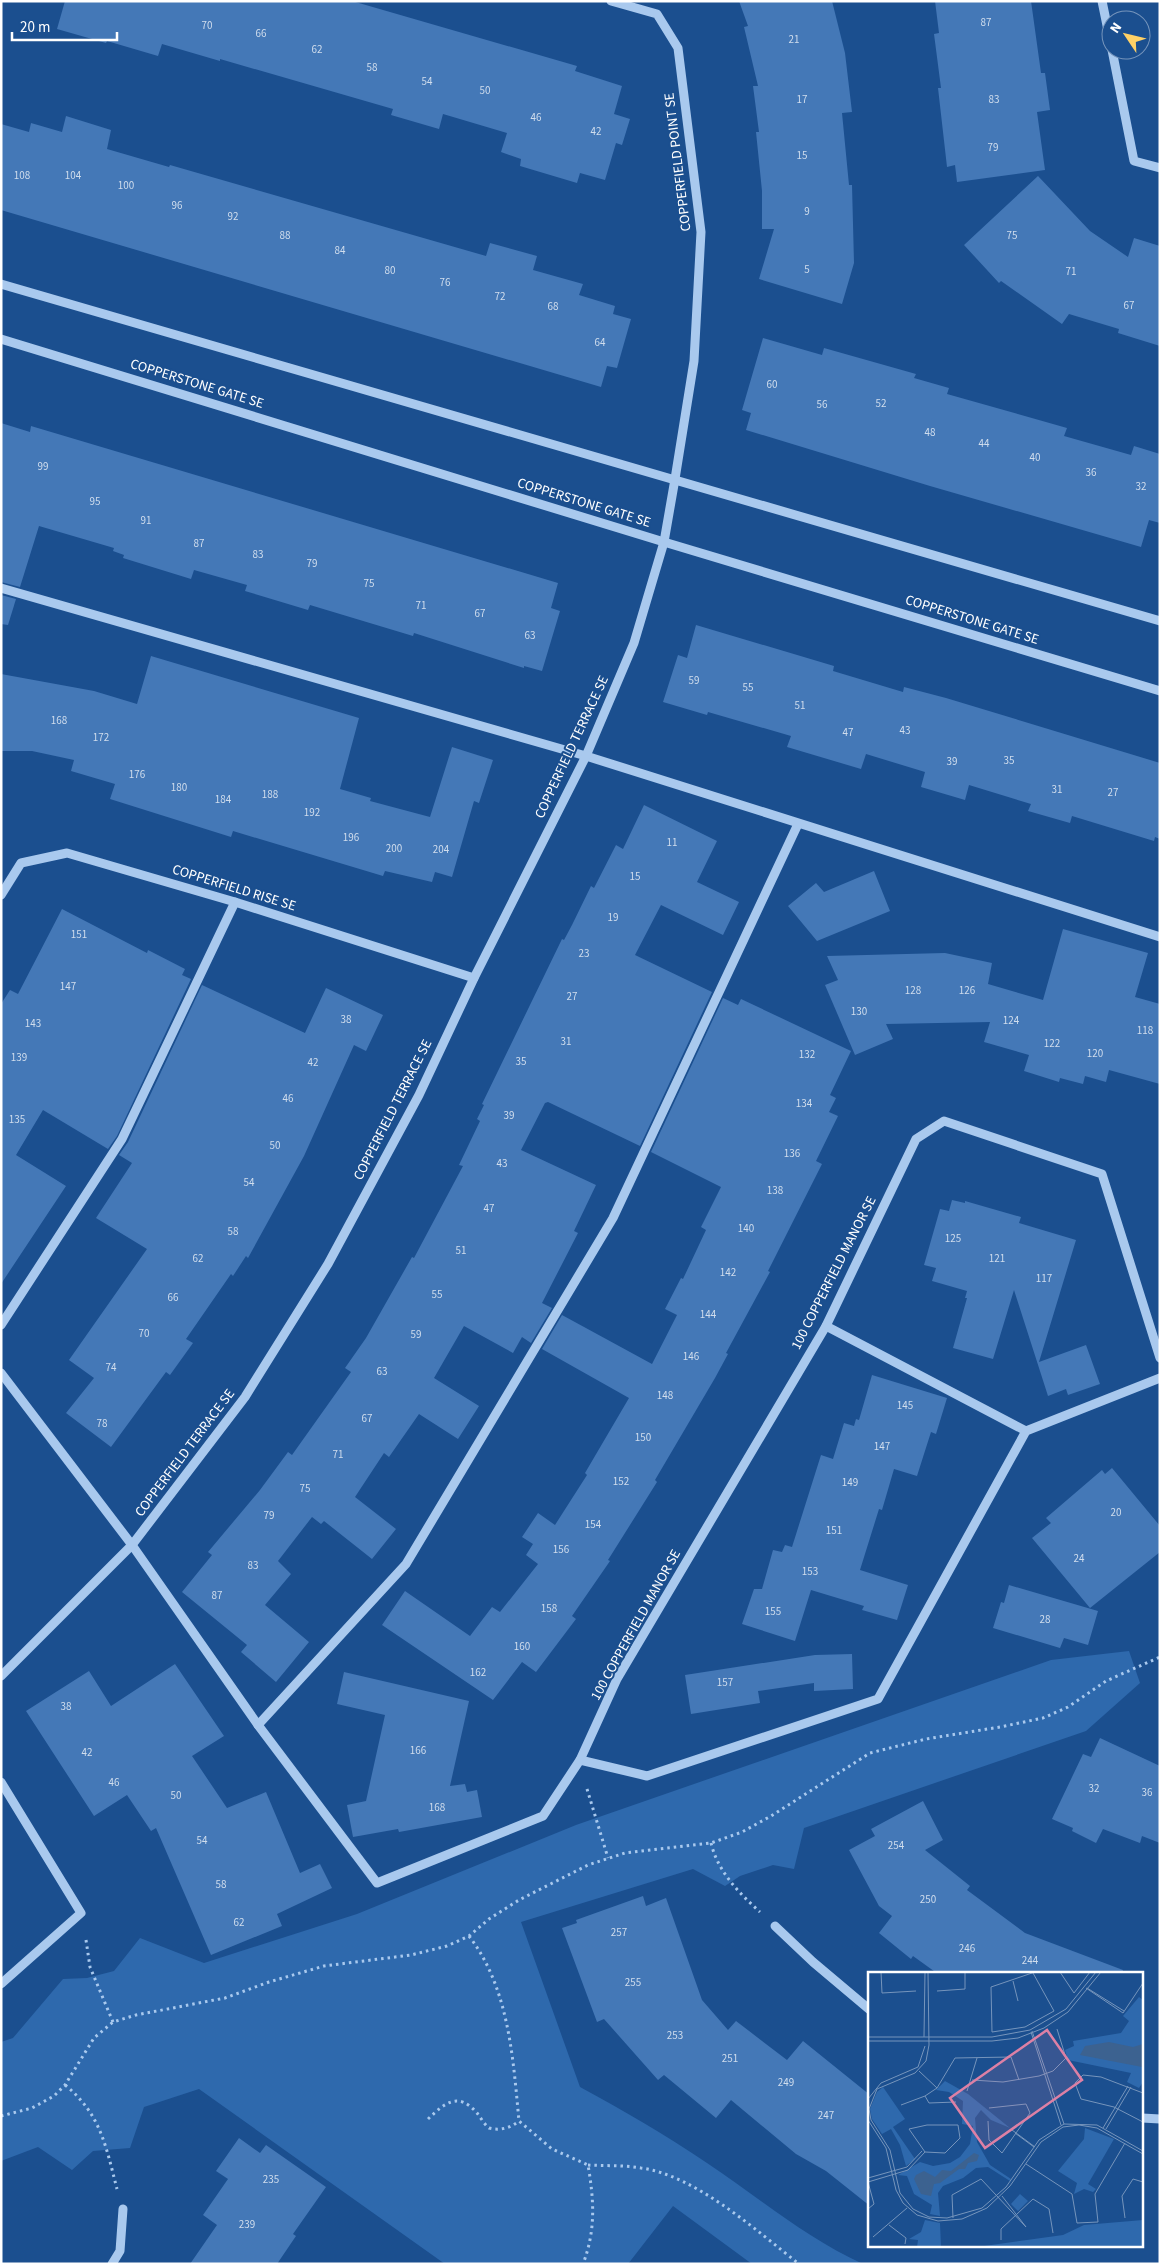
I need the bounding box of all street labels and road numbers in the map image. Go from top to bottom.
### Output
street label: COPPERFIELD POINT SE [660,92,696,232]
street label: COPPERSTONE GATE SE [128,354,266,414]
street label: COPPERSTONE GATE SE [515,473,653,533]
street label: COPPERSTONE GATE SE [903,590,1041,650]
street label: COPPERFIELD TERRACE SE [530,672,614,822]
street label: COPPERFIELD RISE SE [170,860,298,916]
street label: COPPERFIELD TERRACE SE [349,1036,437,1184]
street label: 100 COPPERFIELD MANOR SE [787,1193,881,1353]
street label: COPPERFIELD TERRACE SE [130,1385,240,1521]
street label: 100 COPPERFIELD MANOR SE [586,1546,686,1704]

